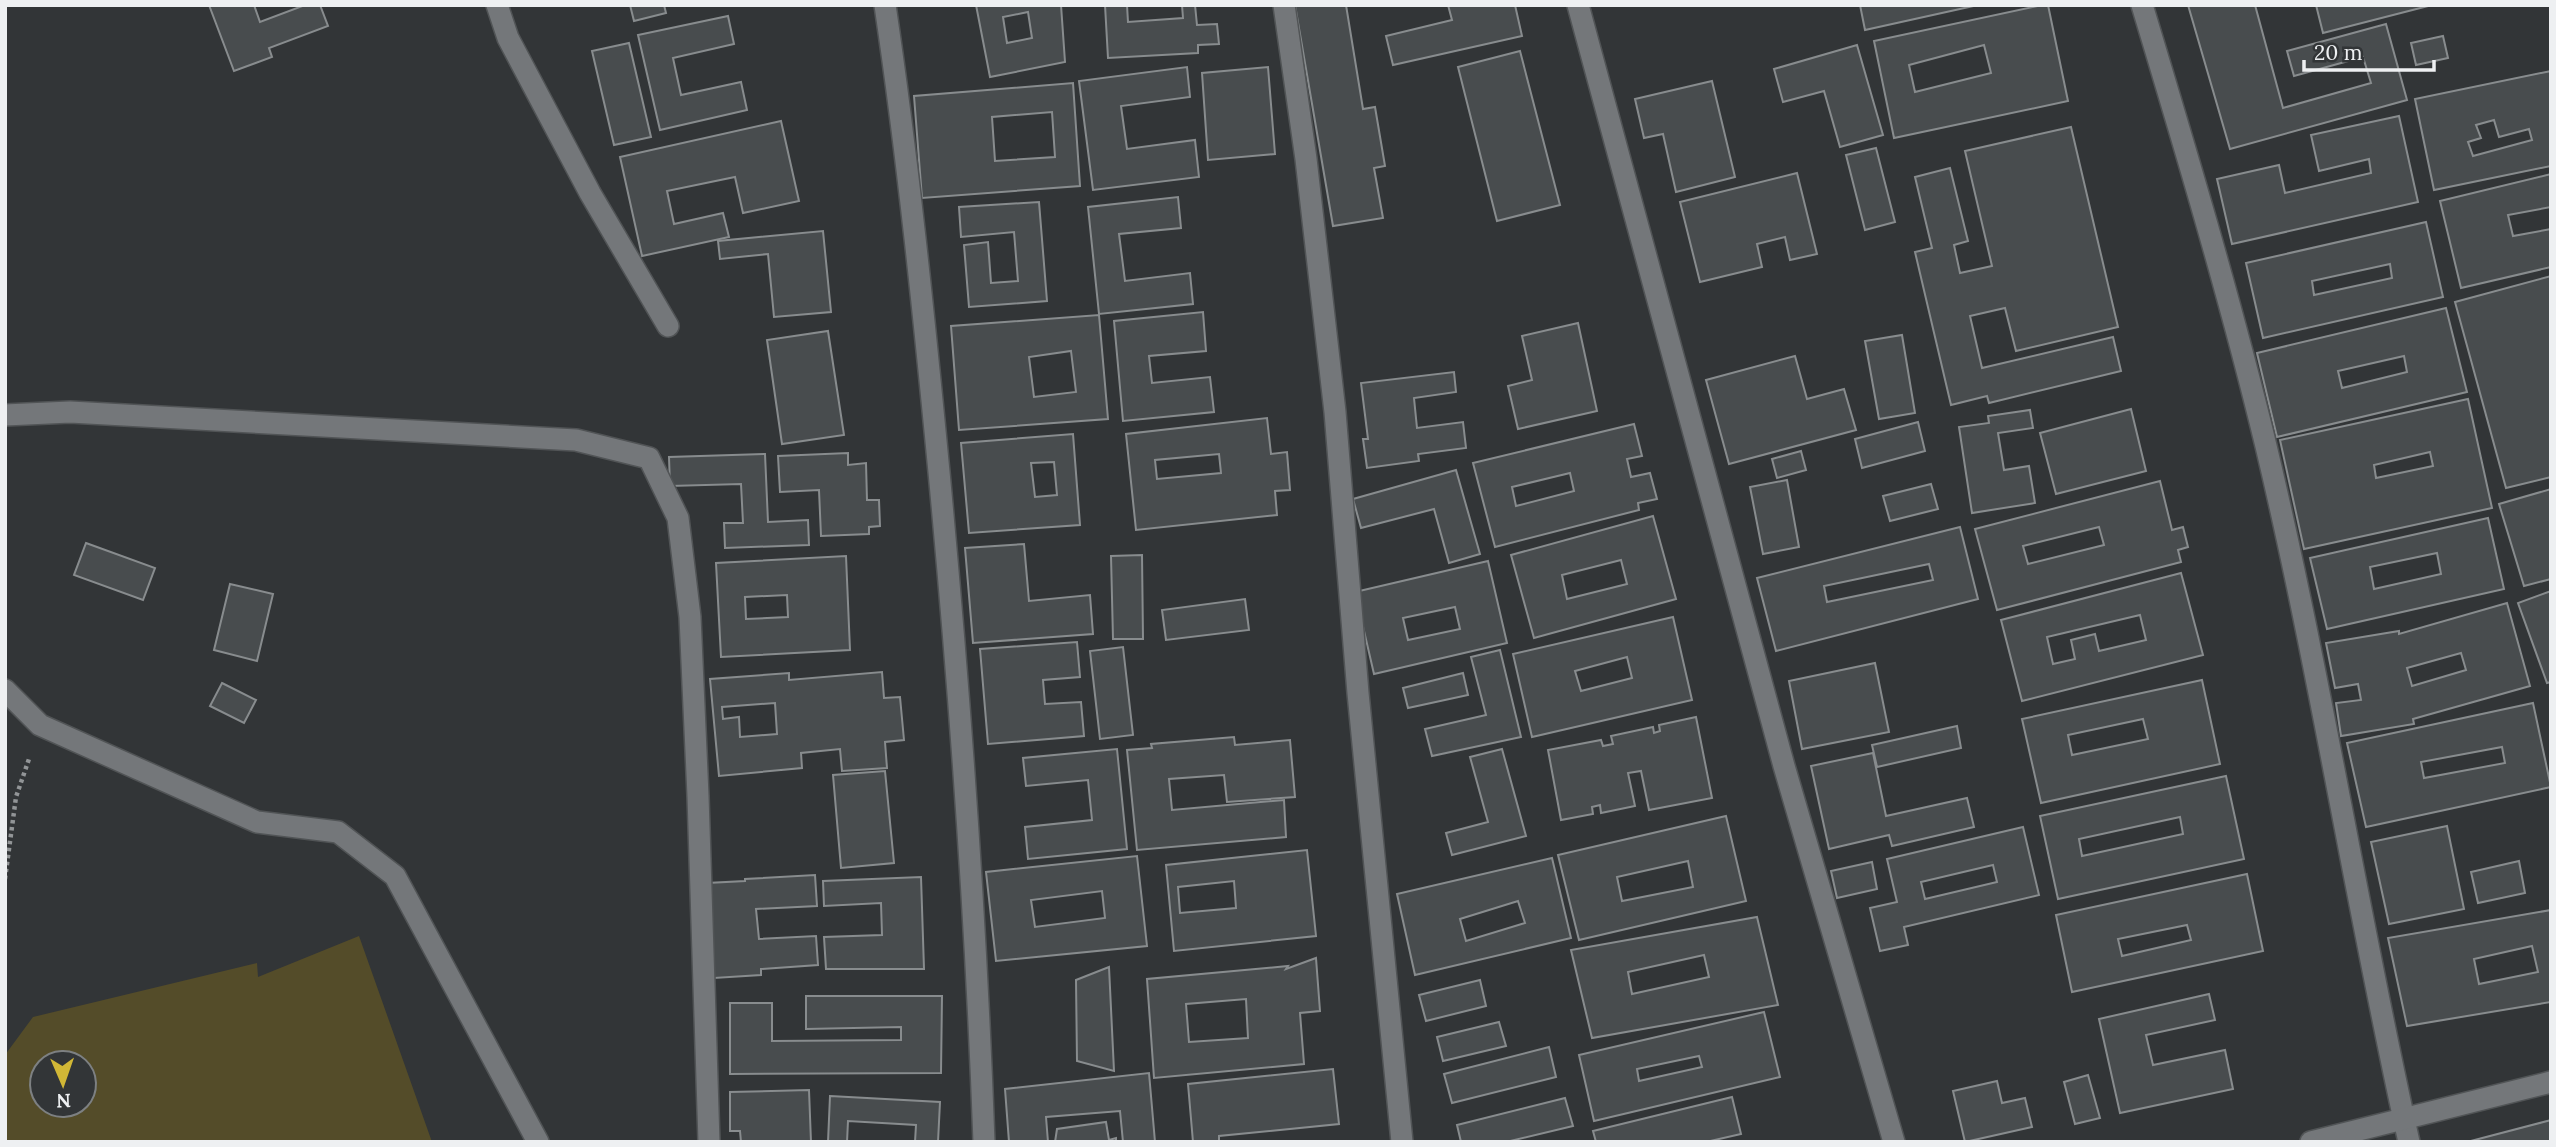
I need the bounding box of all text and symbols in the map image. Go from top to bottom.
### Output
scale bar [2304,28,2434,72]
text: 20 m [2314,39,2363,66]
north arrow [28,1049,98,1119]
text: N [56,1089,71,1113]

